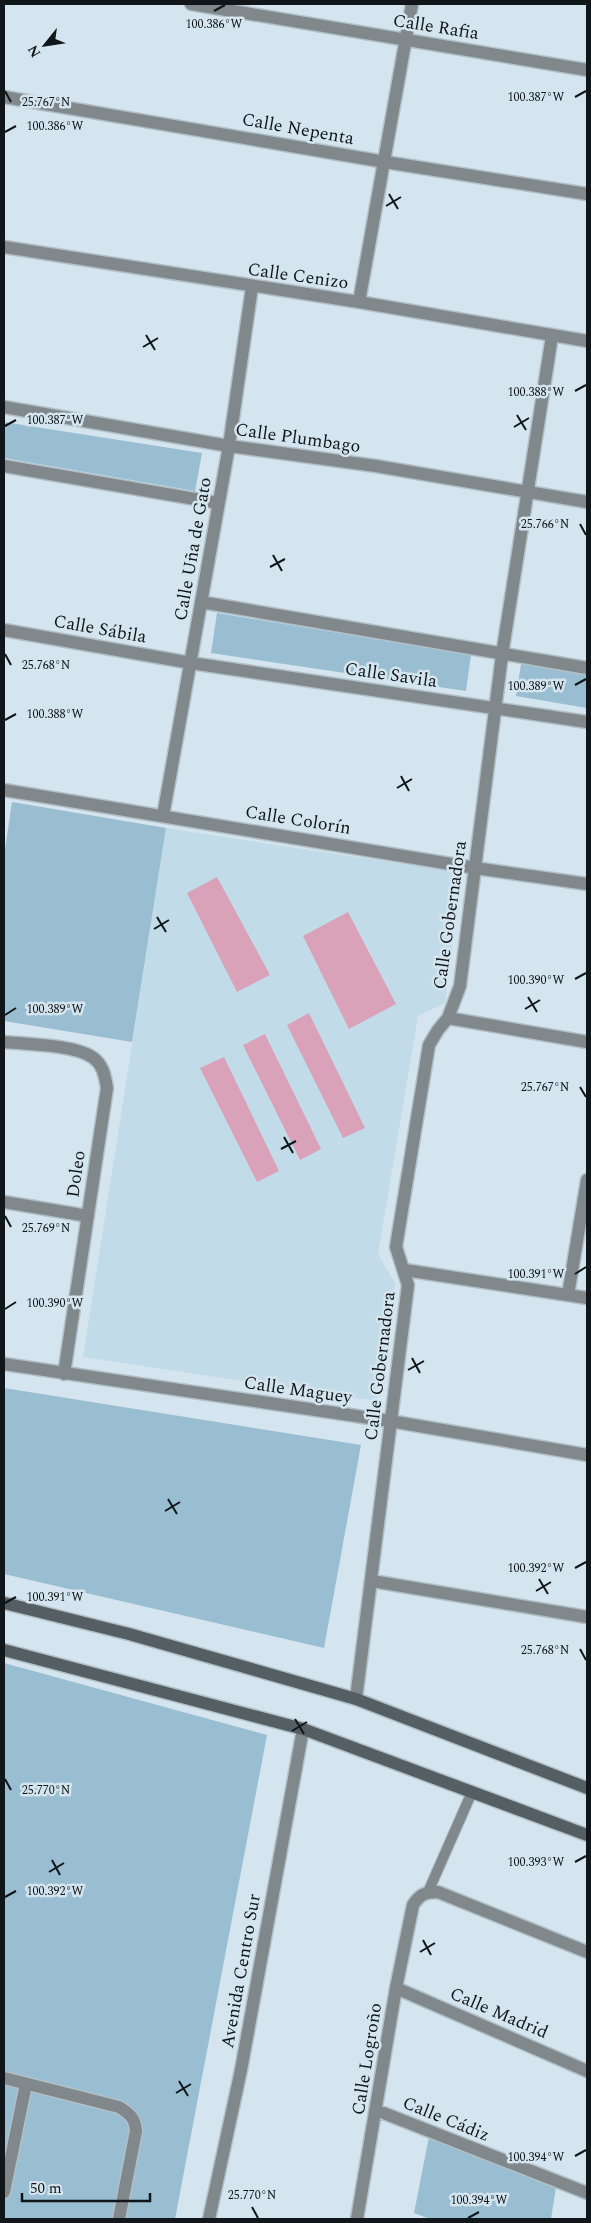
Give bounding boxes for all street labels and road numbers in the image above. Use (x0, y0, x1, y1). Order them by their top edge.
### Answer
street label: Calle Rafia (391, 7, 481, 47)
street label: Calle Nepenta (240, 106, 356, 152)
street label: Calle Cenizo (246, 256, 350, 296)
street label: Calle Plumbago (234, 416, 362, 460)
street label: Calle Uña de Gato (167, 475, 219, 623)
street label: Calle Sábila (51, 608, 149, 650)
street label: Calle Savila (343, 655, 439, 695)
street label: Calle Colorín (243, 798, 353, 842)
street label: Calle Gobernadora (426, 839, 474, 991)
street label: Doleo (59, 1149, 93, 1199)
street label: Calle Gobernadora (357, 1290, 403, 1442)
street label: Calle Maguey (242, 1369, 355, 1411)
street label: Avenida Centro Sur (214, 1892, 268, 2050)
street label: Calle Madrid (446, 1980, 552, 2046)
street label: Calle Logroño (345, 2001, 389, 2117)
street label: Calle Cádiz (398, 2089, 494, 2149)

